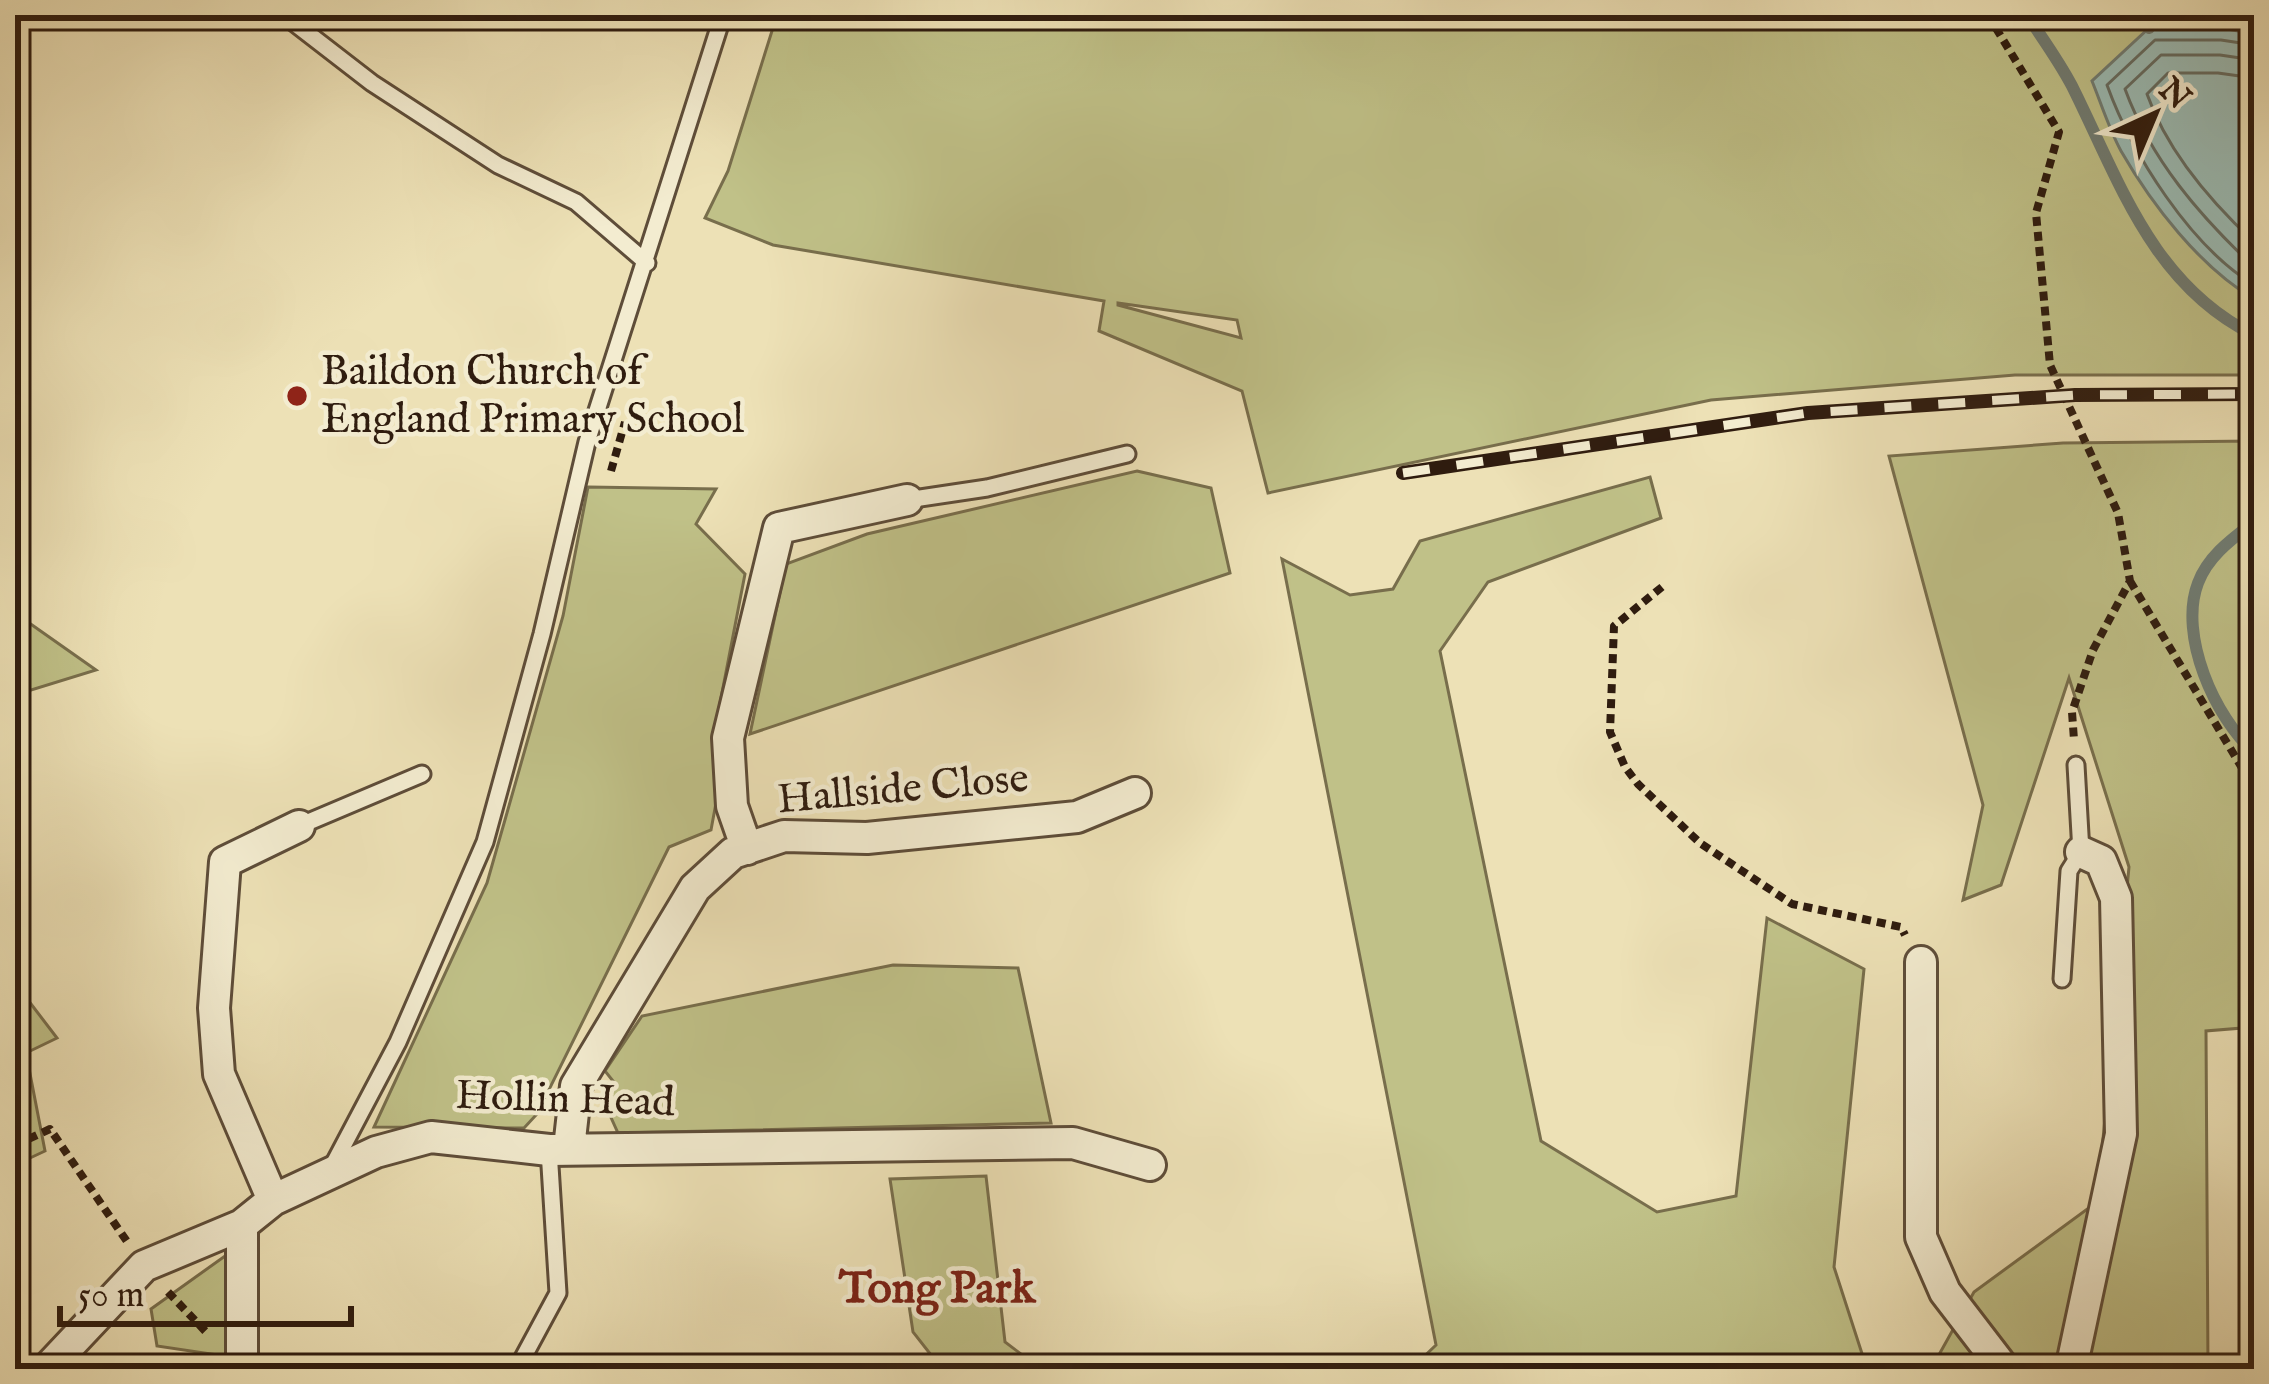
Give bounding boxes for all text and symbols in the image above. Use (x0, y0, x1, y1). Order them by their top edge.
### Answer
north arrow (2095, 54, 2215, 174)
text: N (2148, 69, 2199, 120)
place label: Baildon Church of England Primary School (321, 346, 745, 447)
marker: Baildon Church of England Primary School (284, 383, 310, 409)
street label: Hallside Close (775, 753, 1031, 827)
street label: Hollin Head (455, 1070, 676, 1130)
scale bar (60, 1252, 351, 1326)
district label: Tong Park (838, 1261, 1037, 1318)
text: 50 m (78, 1273, 144, 1319)

